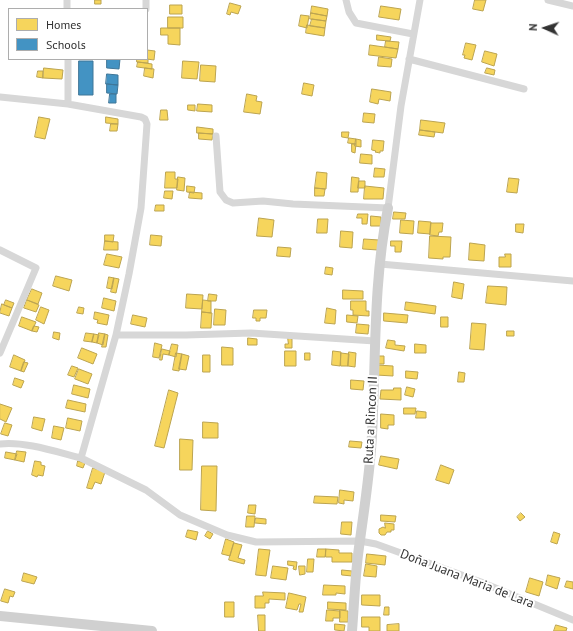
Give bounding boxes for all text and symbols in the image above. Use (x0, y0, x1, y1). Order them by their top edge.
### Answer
legend (8, 8, 148, 60)
north arrow (525, 8, 565, 48)
text: Homes (46, 17, 81, 32)
text: N (526, 23, 540, 31)
text: Schools (46, 37, 86, 52)
street label: Ruta a Rincon II (361, 376, 381, 464)
street label: Doña Juana Maria de Lara (398, 546, 536, 612)

